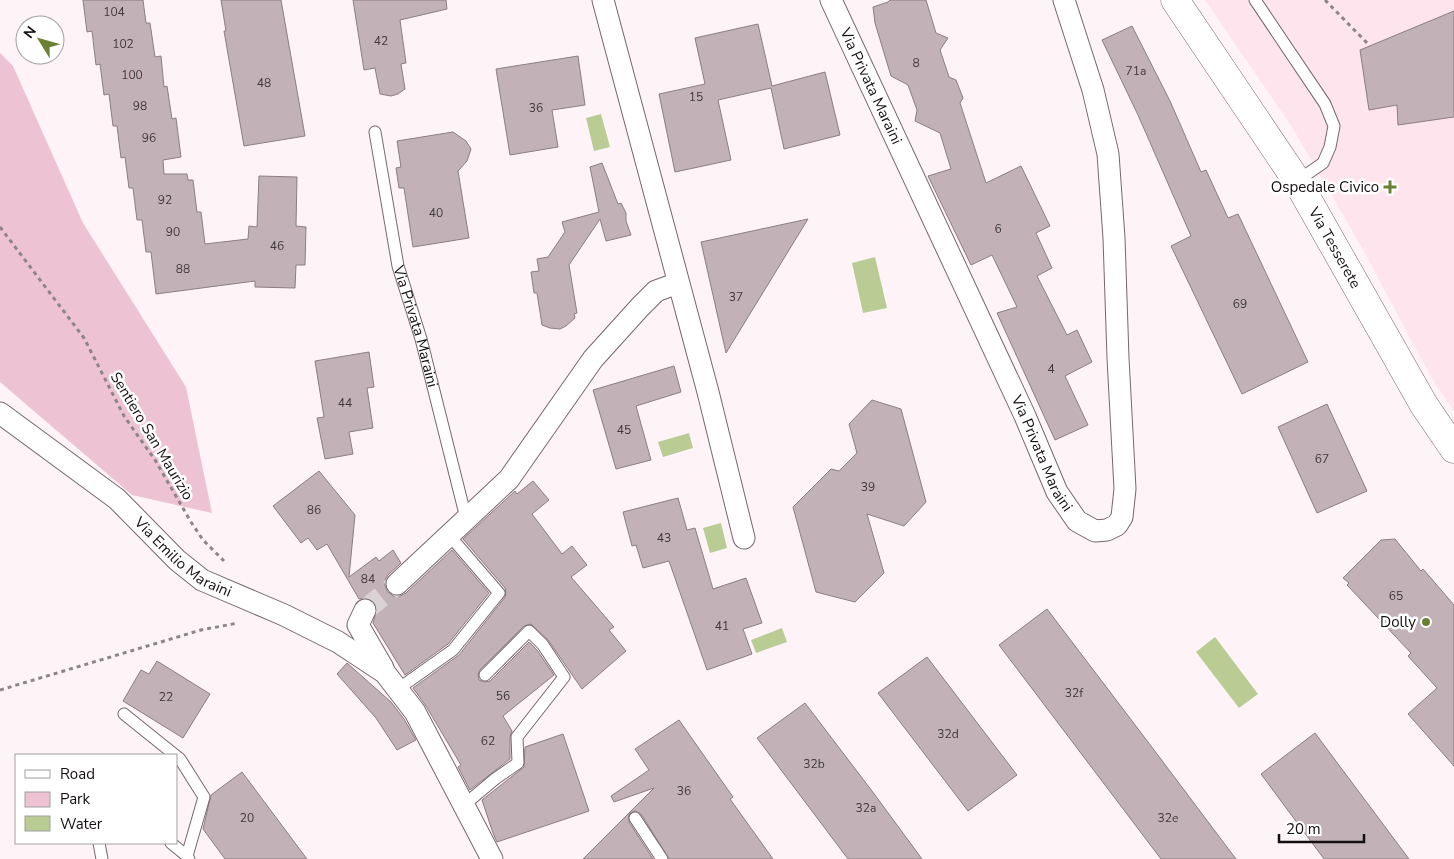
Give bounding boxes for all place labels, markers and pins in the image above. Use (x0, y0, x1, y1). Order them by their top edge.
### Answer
place label: Ospedale Civico (1271, 177, 1379, 197)
marker: Ospedale Civico (1383, 180, 1397, 194)
place label: Dolly (1380, 612, 1416, 632)
marker: Dolly (1420, 616, 1432, 628)

